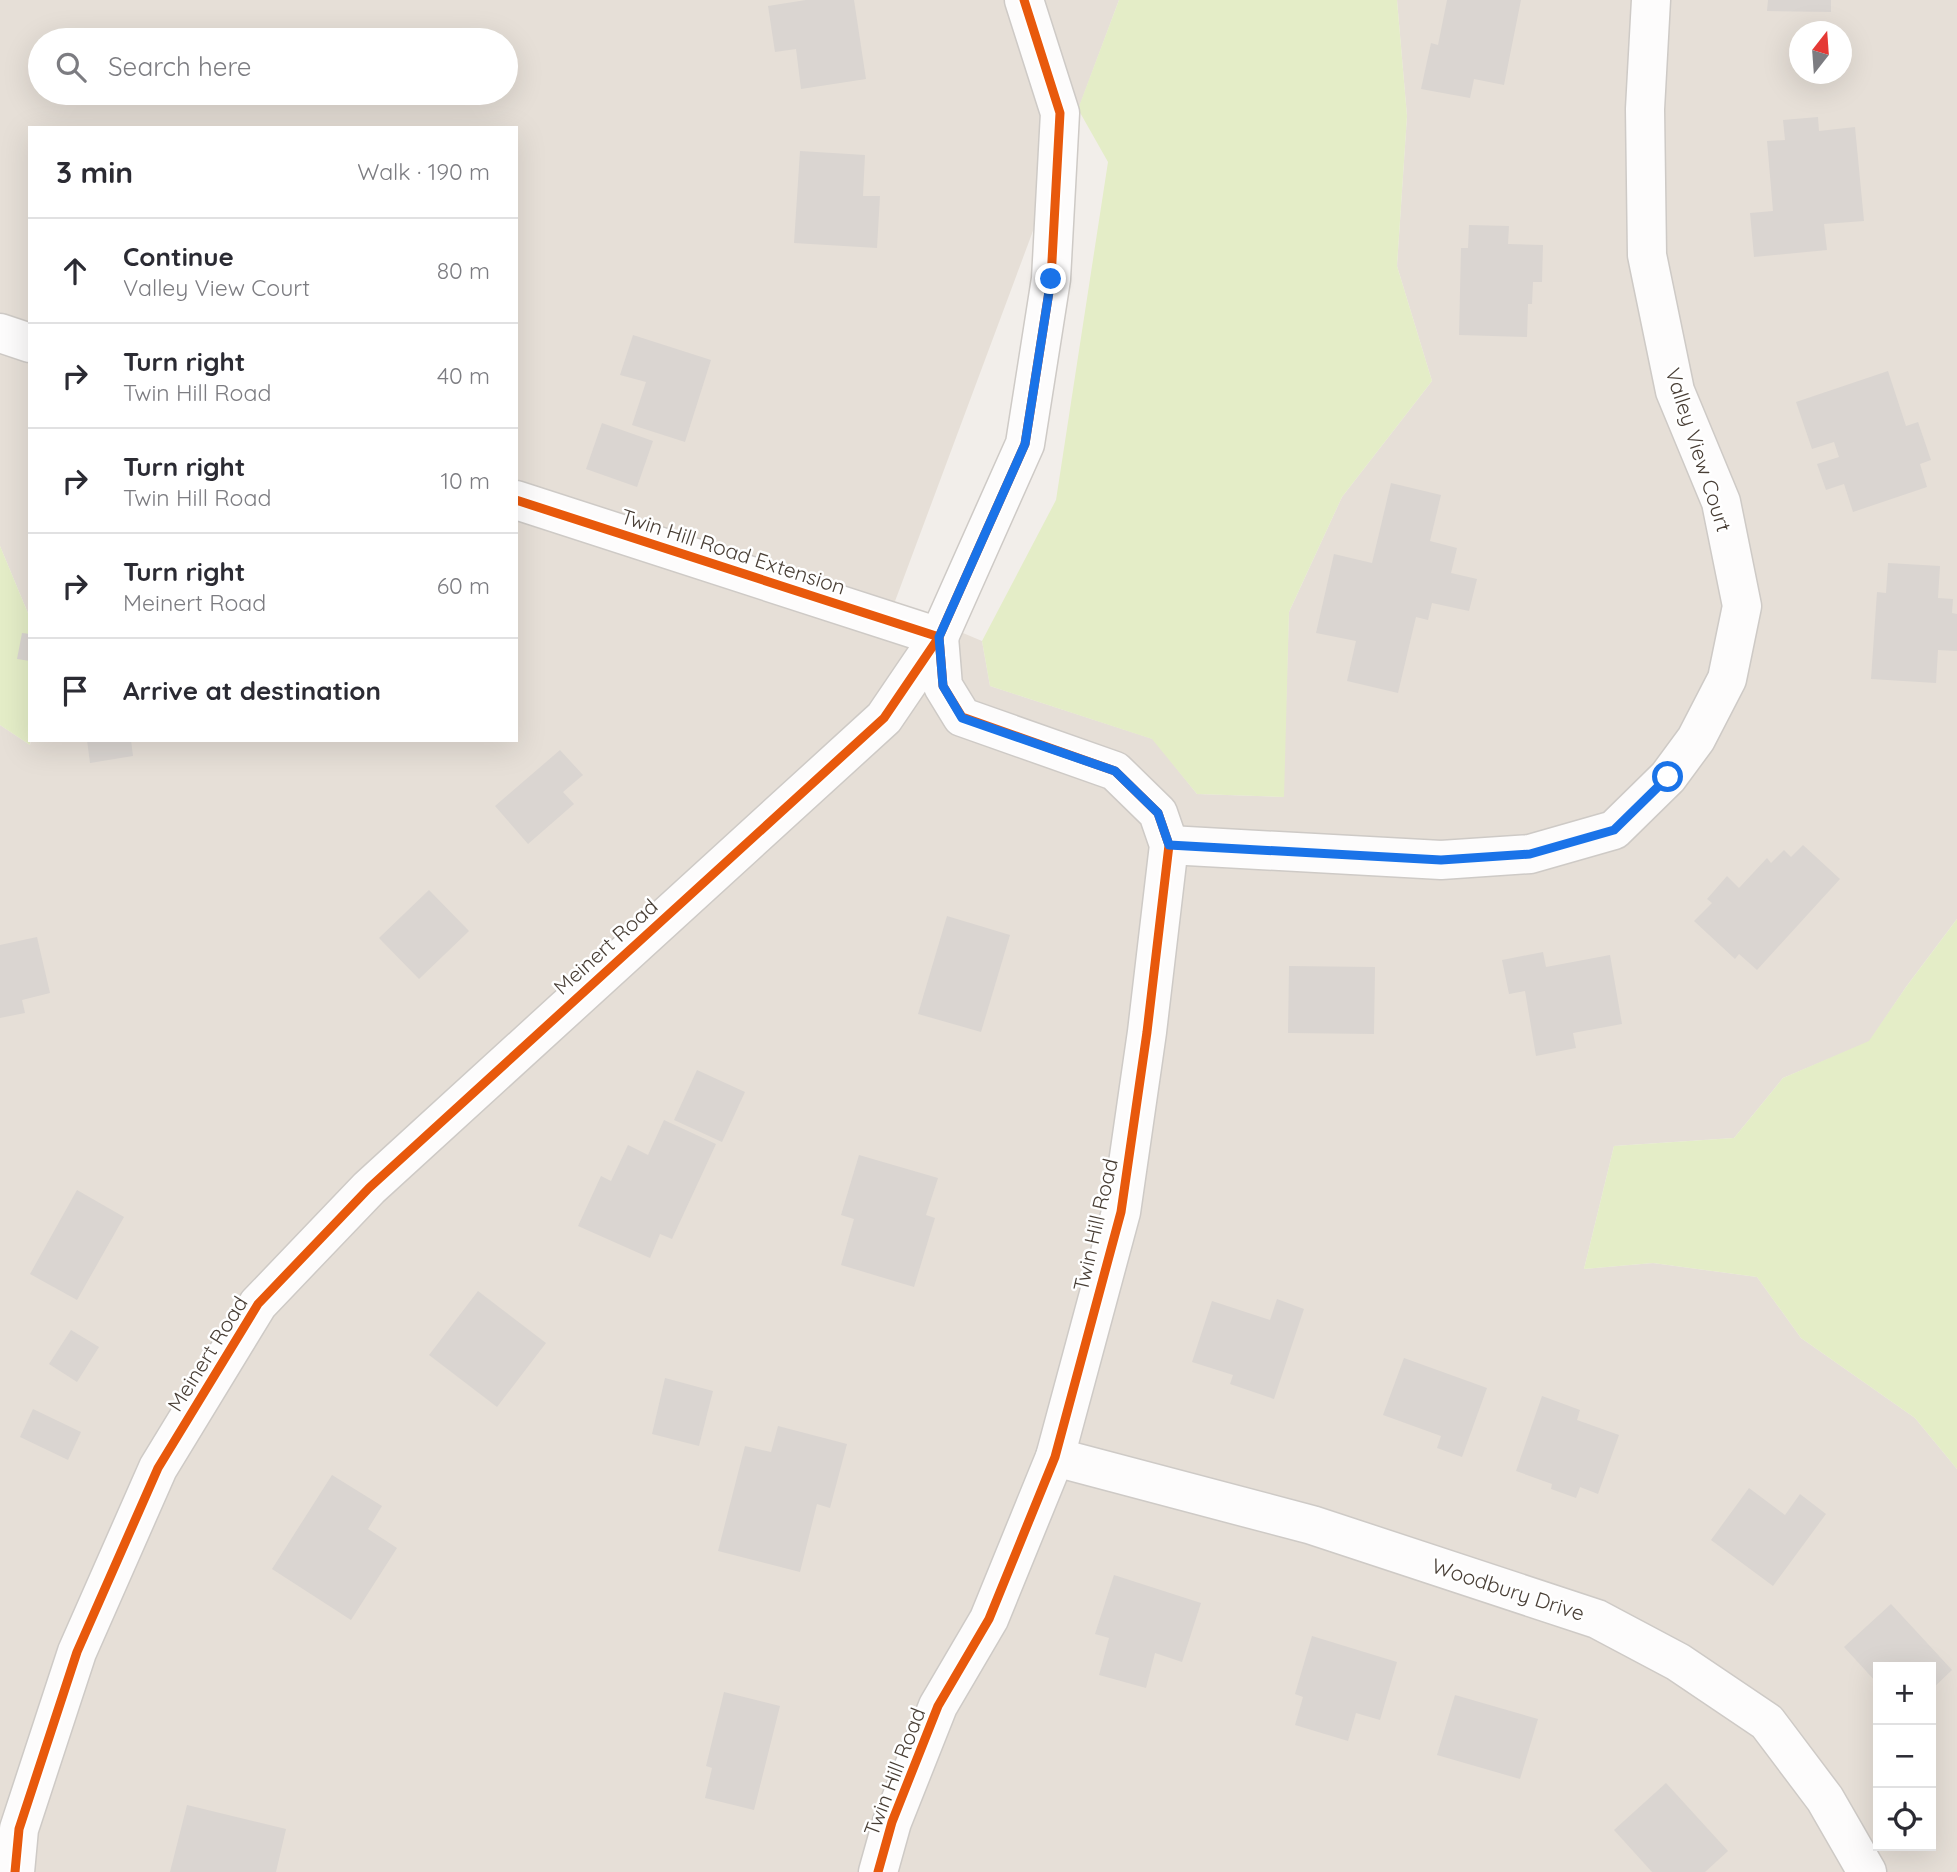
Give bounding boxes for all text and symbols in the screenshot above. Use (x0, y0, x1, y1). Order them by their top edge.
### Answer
north arrow (1789, 21, 1852, 84)
search box (28, 28, 518, 105)
icon: search (52, 48, 90, 86)
text: Search here (108, 50, 252, 83)
text: 3 min (56, 153, 133, 191)
text: Walk · 190 m (357, 157, 490, 186)
text: Continue (123, 240, 234, 273)
icon: ahead (56, 252, 94, 290)
text: 80 m (437, 256, 490, 285)
route end (1035, 263, 1066, 294)
text: Valley View Court (123, 273, 310, 302)
text: Turn right (123, 345, 245, 378)
icon: right (56, 357, 94, 395)
text: 40 m (437, 361, 490, 390)
street label: Valley View Court (1660, 365, 1738, 535)
text: Twin Hill Road (123, 378, 271, 407)
text: Turn right (123, 450, 245, 483)
icon: right (56, 462, 94, 500)
text: 10 m (441, 466, 490, 495)
text: Twin Hill Road (123, 483, 271, 512)
street label: Twin Hill Road Extension (618, 502, 849, 600)
text: Turn right (123, 555, 245, 588)
icon: right (56, 567, 94, 605)
text: 60 m (437, 571, 490, 600)
text: Meinert Road (123, 588, 266, 617)
icon: arrive (56, 672, 94, 710)
text: Arrive at destination (123, 674, 381, 707)
route start (1652, 761, 1683, 792)
street label: Meinert Road (548, 893, 663, 1000)
street label: Twin Hill Road (1067, 1156, 1123, 1294)
street label: Meinert Road (161, 1291, 253, 1416)
street label: Woodbury Drive (1429, 1552, 1588, 1626)
map controls (1873, 1662, 1936, 1851)
button: + (1873, 1662, 1936, 1725)
street label: Twin Hill Road (858, 1704, 930, 1840)
button: − (1873, 1725, 1936, 1788)
button: locate (1873, 1788, 1936, 1851)

